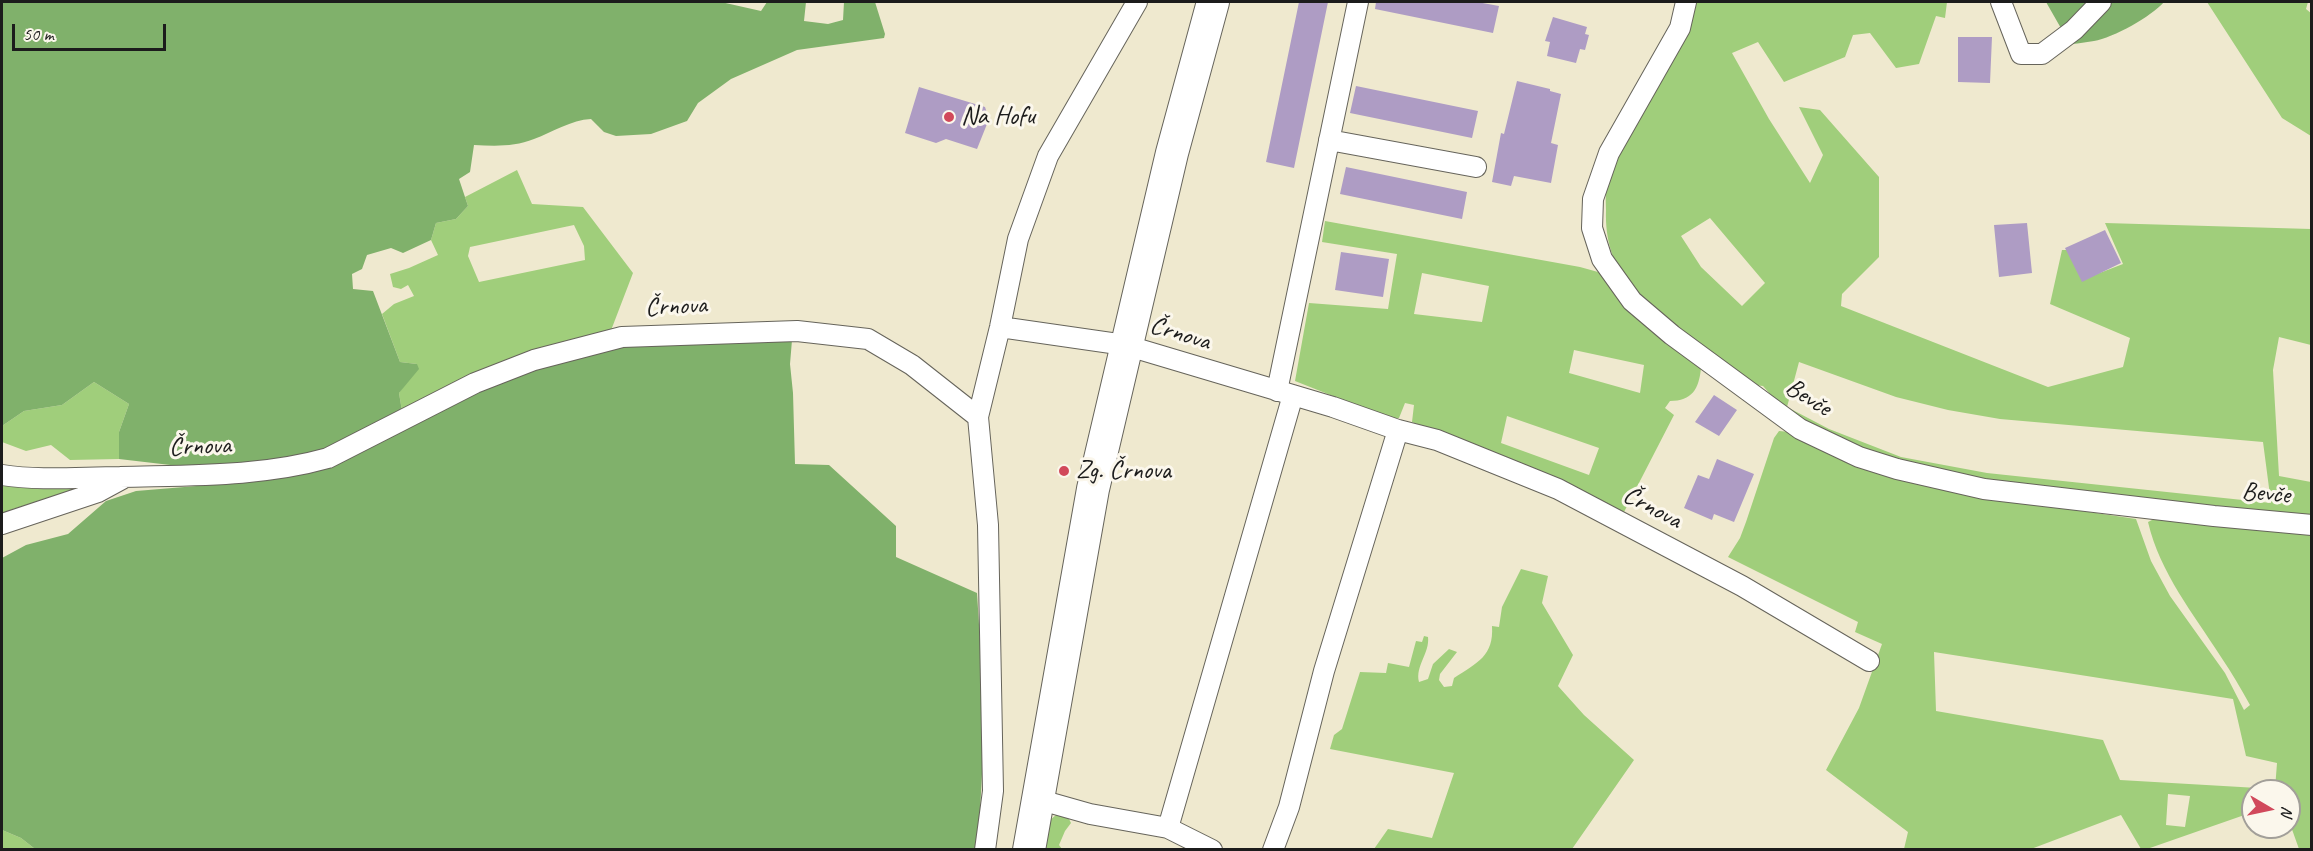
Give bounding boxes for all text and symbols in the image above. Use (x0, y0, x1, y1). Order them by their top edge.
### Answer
scale bar (15, 12, 170, 50)
text: 50 m (23, 23, 54, 45)
place label: Na Hofu (961, 101, 1035, 133)
marker: Na Hofu (942, 110, 956, 124)
street label: Črnova (644, 290, 708, 324)
street label: Črnova (1146, 310, 1214, 358)
street label: Bevče (1779, 372, 1837, 424)
street label: Črnova (169, 430, 231, 464)
place label: Zg. Črnova (1076, 455, 1171, 487)
marker: Zg. Črnova (1057, 464, 1071, 478)
street label: Bevče (2241, 476, 2291, 512)
street label: Črnova (1617, 480, 1687, 536)
north arrow (2241, 779, 2301, 839)
text: N (2276, 805, 2297, 818)

